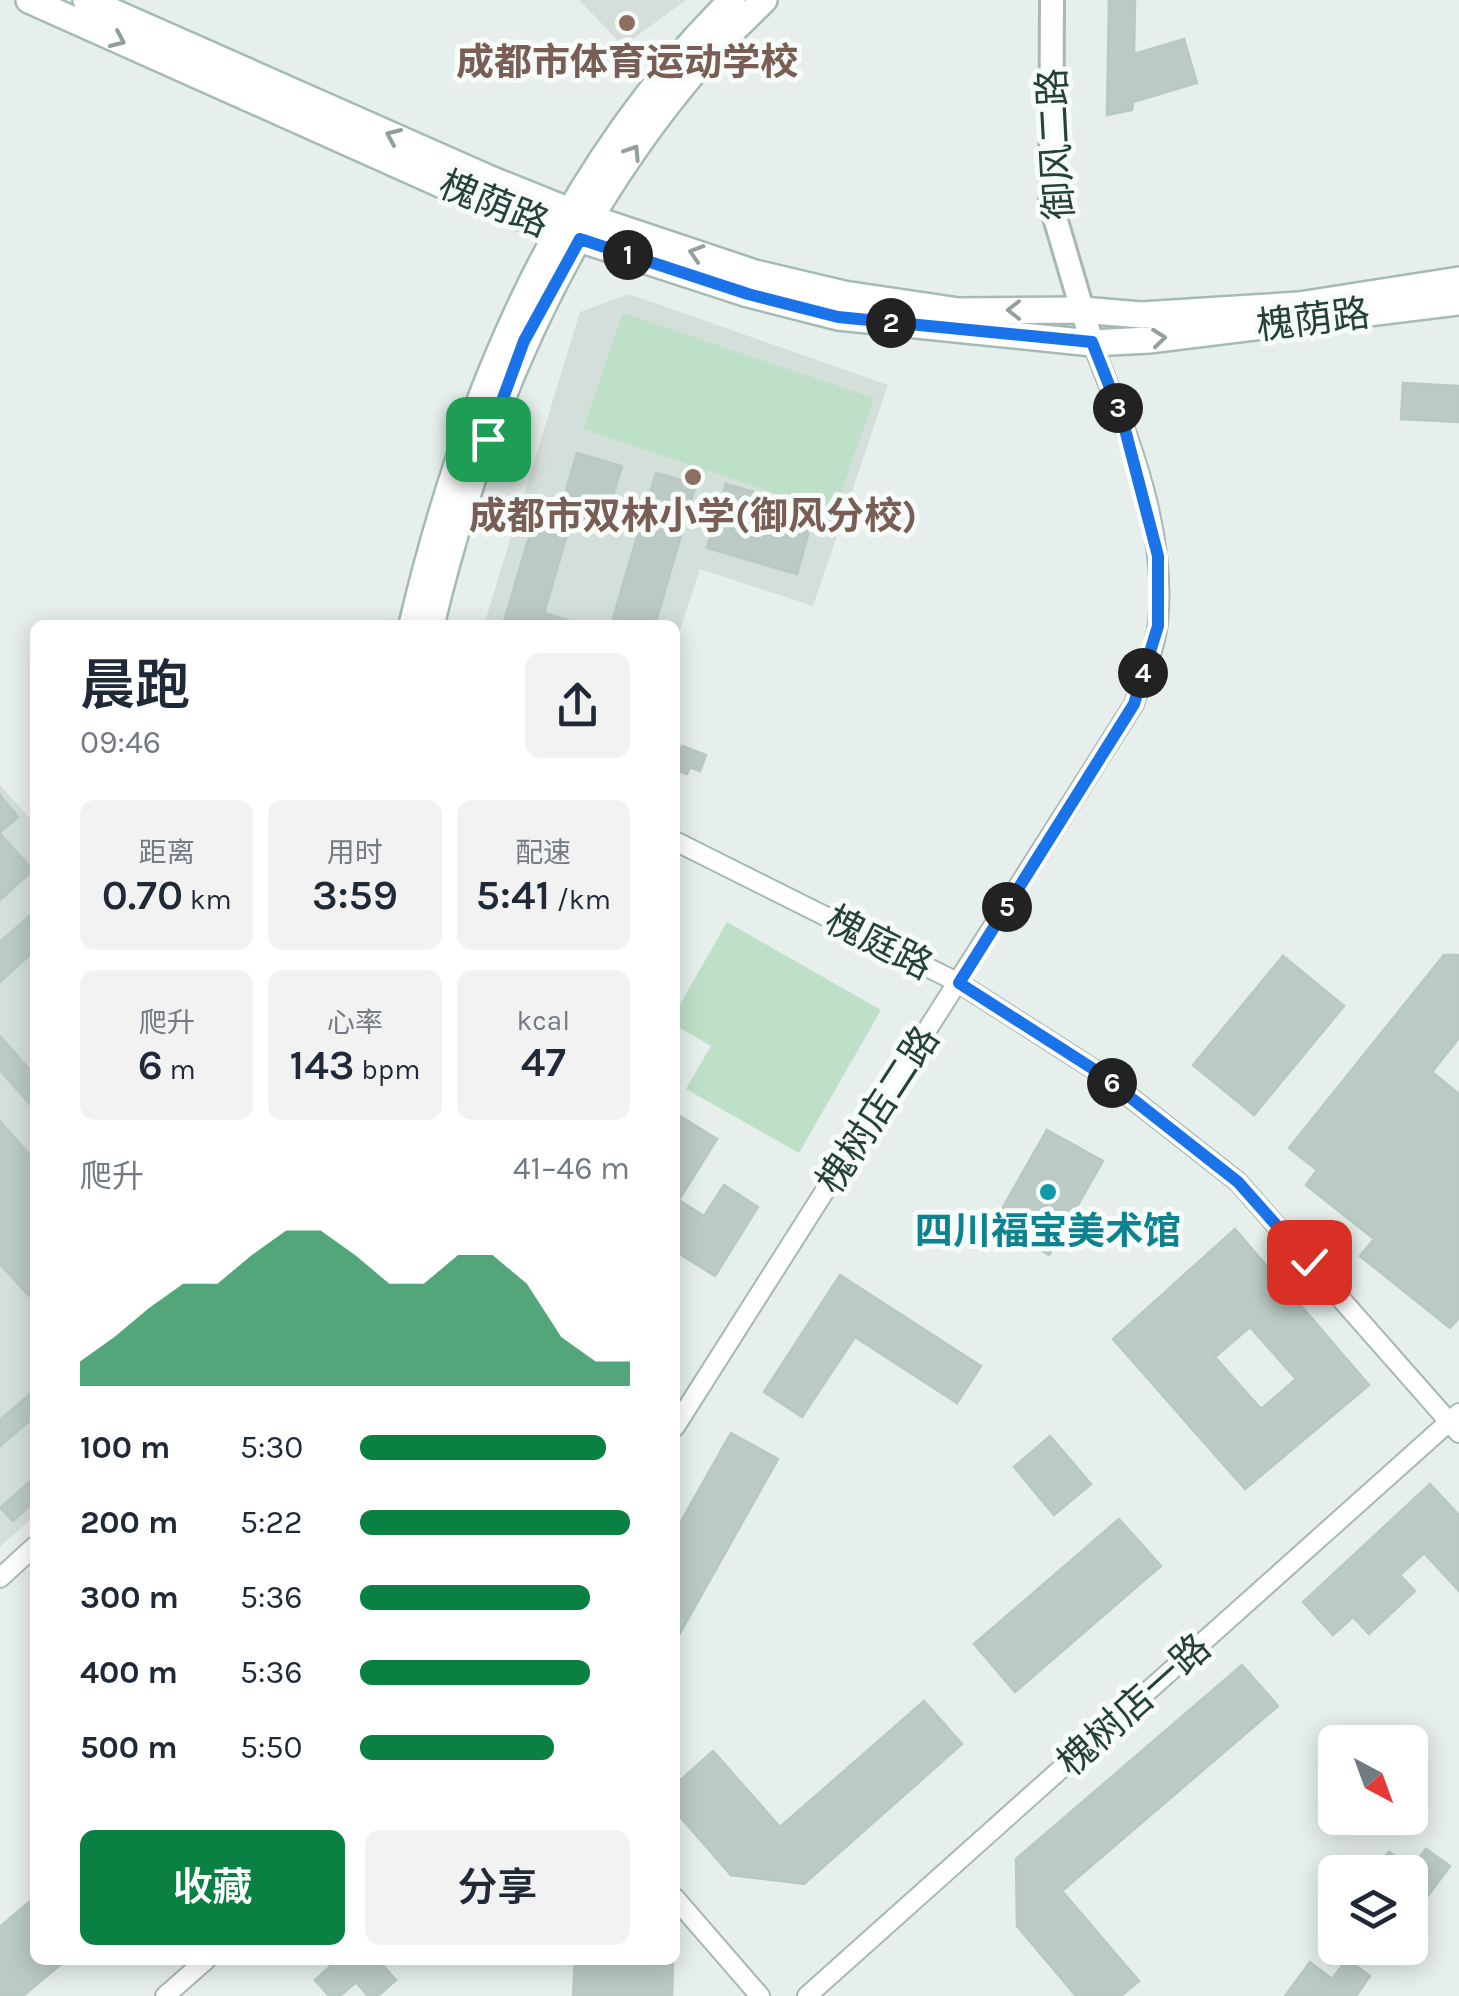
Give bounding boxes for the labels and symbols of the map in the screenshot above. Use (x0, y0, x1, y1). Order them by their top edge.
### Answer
marker: 成都市体育运动学校 (616, 12, 638, 34)
one-way arrow (108, 28, 126, 48)
place label: 成都市体育运动学校 (456, 40, 798, 85)
street label: 御风二路 (1030, 67, 1082, 221)
one-way arrow (385, 128, 403, 148)
one-way arrow (621, 145, 640, 163)
street label: 槐荫路 (433, 162, 555, 246)
pin: 1 (603, 230, 653, 280)
one-way arrow (688, 245, 705, 265)
street label: 槐荫路 (1254, 291, 1372, 349)
pin: 2 (866, 298, 916, 348)
one-way arrow (1006, 300, 1022, 321)
one-way arrow (1151, 328, 1167, 350)
pin: 3 (1093, 383, 1143, 433)
pin (446, 397, 531, 482)
marker: 成都市双林小学(御风分校) (682, 466, 704, 488)
place label: 成都市双林小学(御风分校) (469, 494, 917, 539)
pin: 4 (1118, 648, 1168, 698)
pin: 5 (982, 882, 1032, 932)
street label: 槐庭路 (818, 897, 940, 989)
street label: 槐树店二路 (807, 1018, 949, 1202)
pin: 6 (1087, 1058, 1137, 1108)
marker: 四川福宝美术馆 (1037, 1181, 1059, 1203)
place label: 四川福宝美术馆 (915, 1209, 1181, 1254)
pin (1267, 1220, 1352, 1305)
street label: 槐树店一路 (1048, 1625, 1220, 1785)
north arrow (1318, 1725, 1428, 1835)

